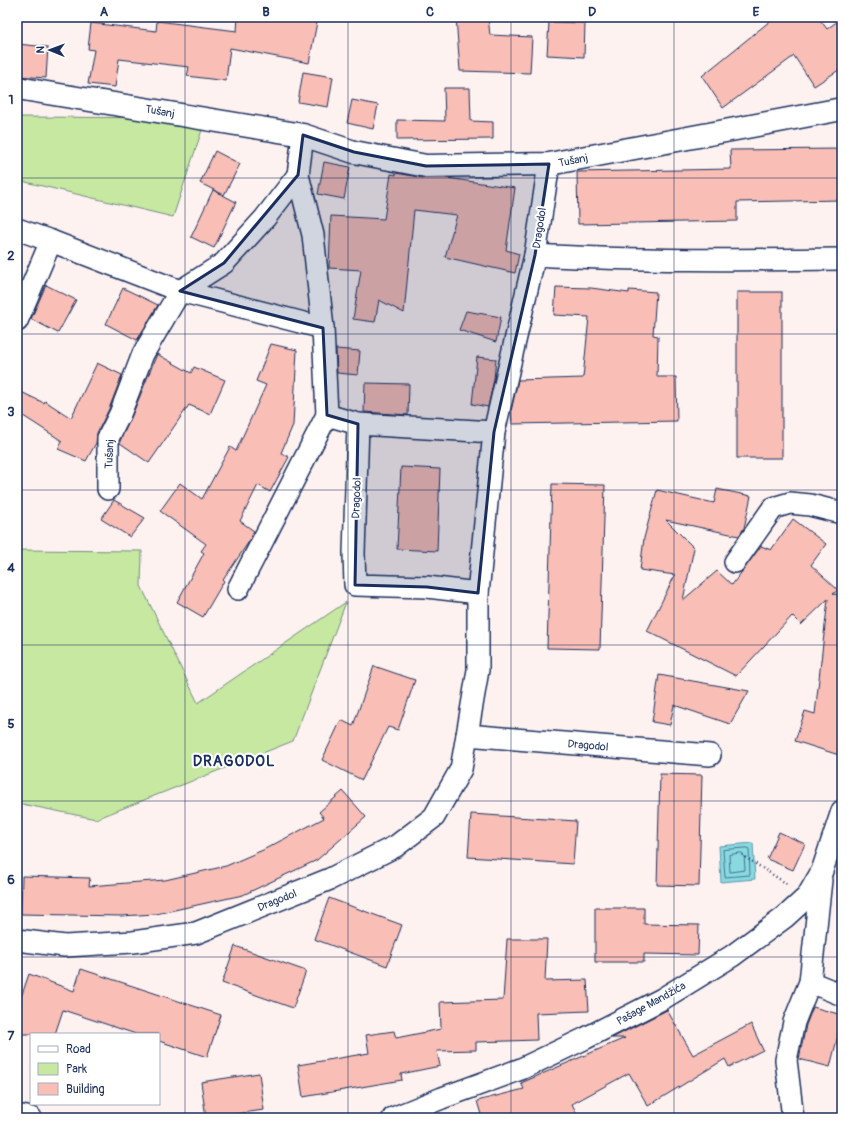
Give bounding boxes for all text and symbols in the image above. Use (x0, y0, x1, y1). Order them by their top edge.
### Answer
text: A (100, 4, 109, 20)
text: B (262, 4, 270, 20)
text: C (426, 4, 434, 20)
text: D (588, 4, 596, 20)
text: E (753, 4, 760, 20)
north arrow (30, 30, 70, 70)
text: N (34, 45, 47, 54)
text: 1 (8, 92, 14, 108)
street label: Tušanj (144, 103, 176, 120)
street label: Tušanj (557, 151, 589, 170)
street label: Dragodol (530, 207, 549, 249)
text: 2 (7, 248, 15, 264)
text: 3 (7, 404, 15, 420)
street label: Tušanj (102, 439, 117, 469)
street label: Dragodol (349, 477, 364, 519)
text: 4 (7, 560, 15, 576)
text: 5 (7, 716, 15, 732)
street label: Dragodol (567, 737, 609, 754)
district label: DRAGODOL (193, 752, 275, 771)
text: 6 (7, 872, 15, 888)
street label: Dragodol (256, 887, 299, 914)
street label: Pašage Mandžića (614, 979, 688, 1028)
text: 7 (8, 1028, 15, 1044)
legend (30, 1033, 160, 1105)
text: Road (66, 1042, 91, 1057)
text: Park (66, 1062, 87, 1077)
text: Building (66, 1082, 105, 1097)

